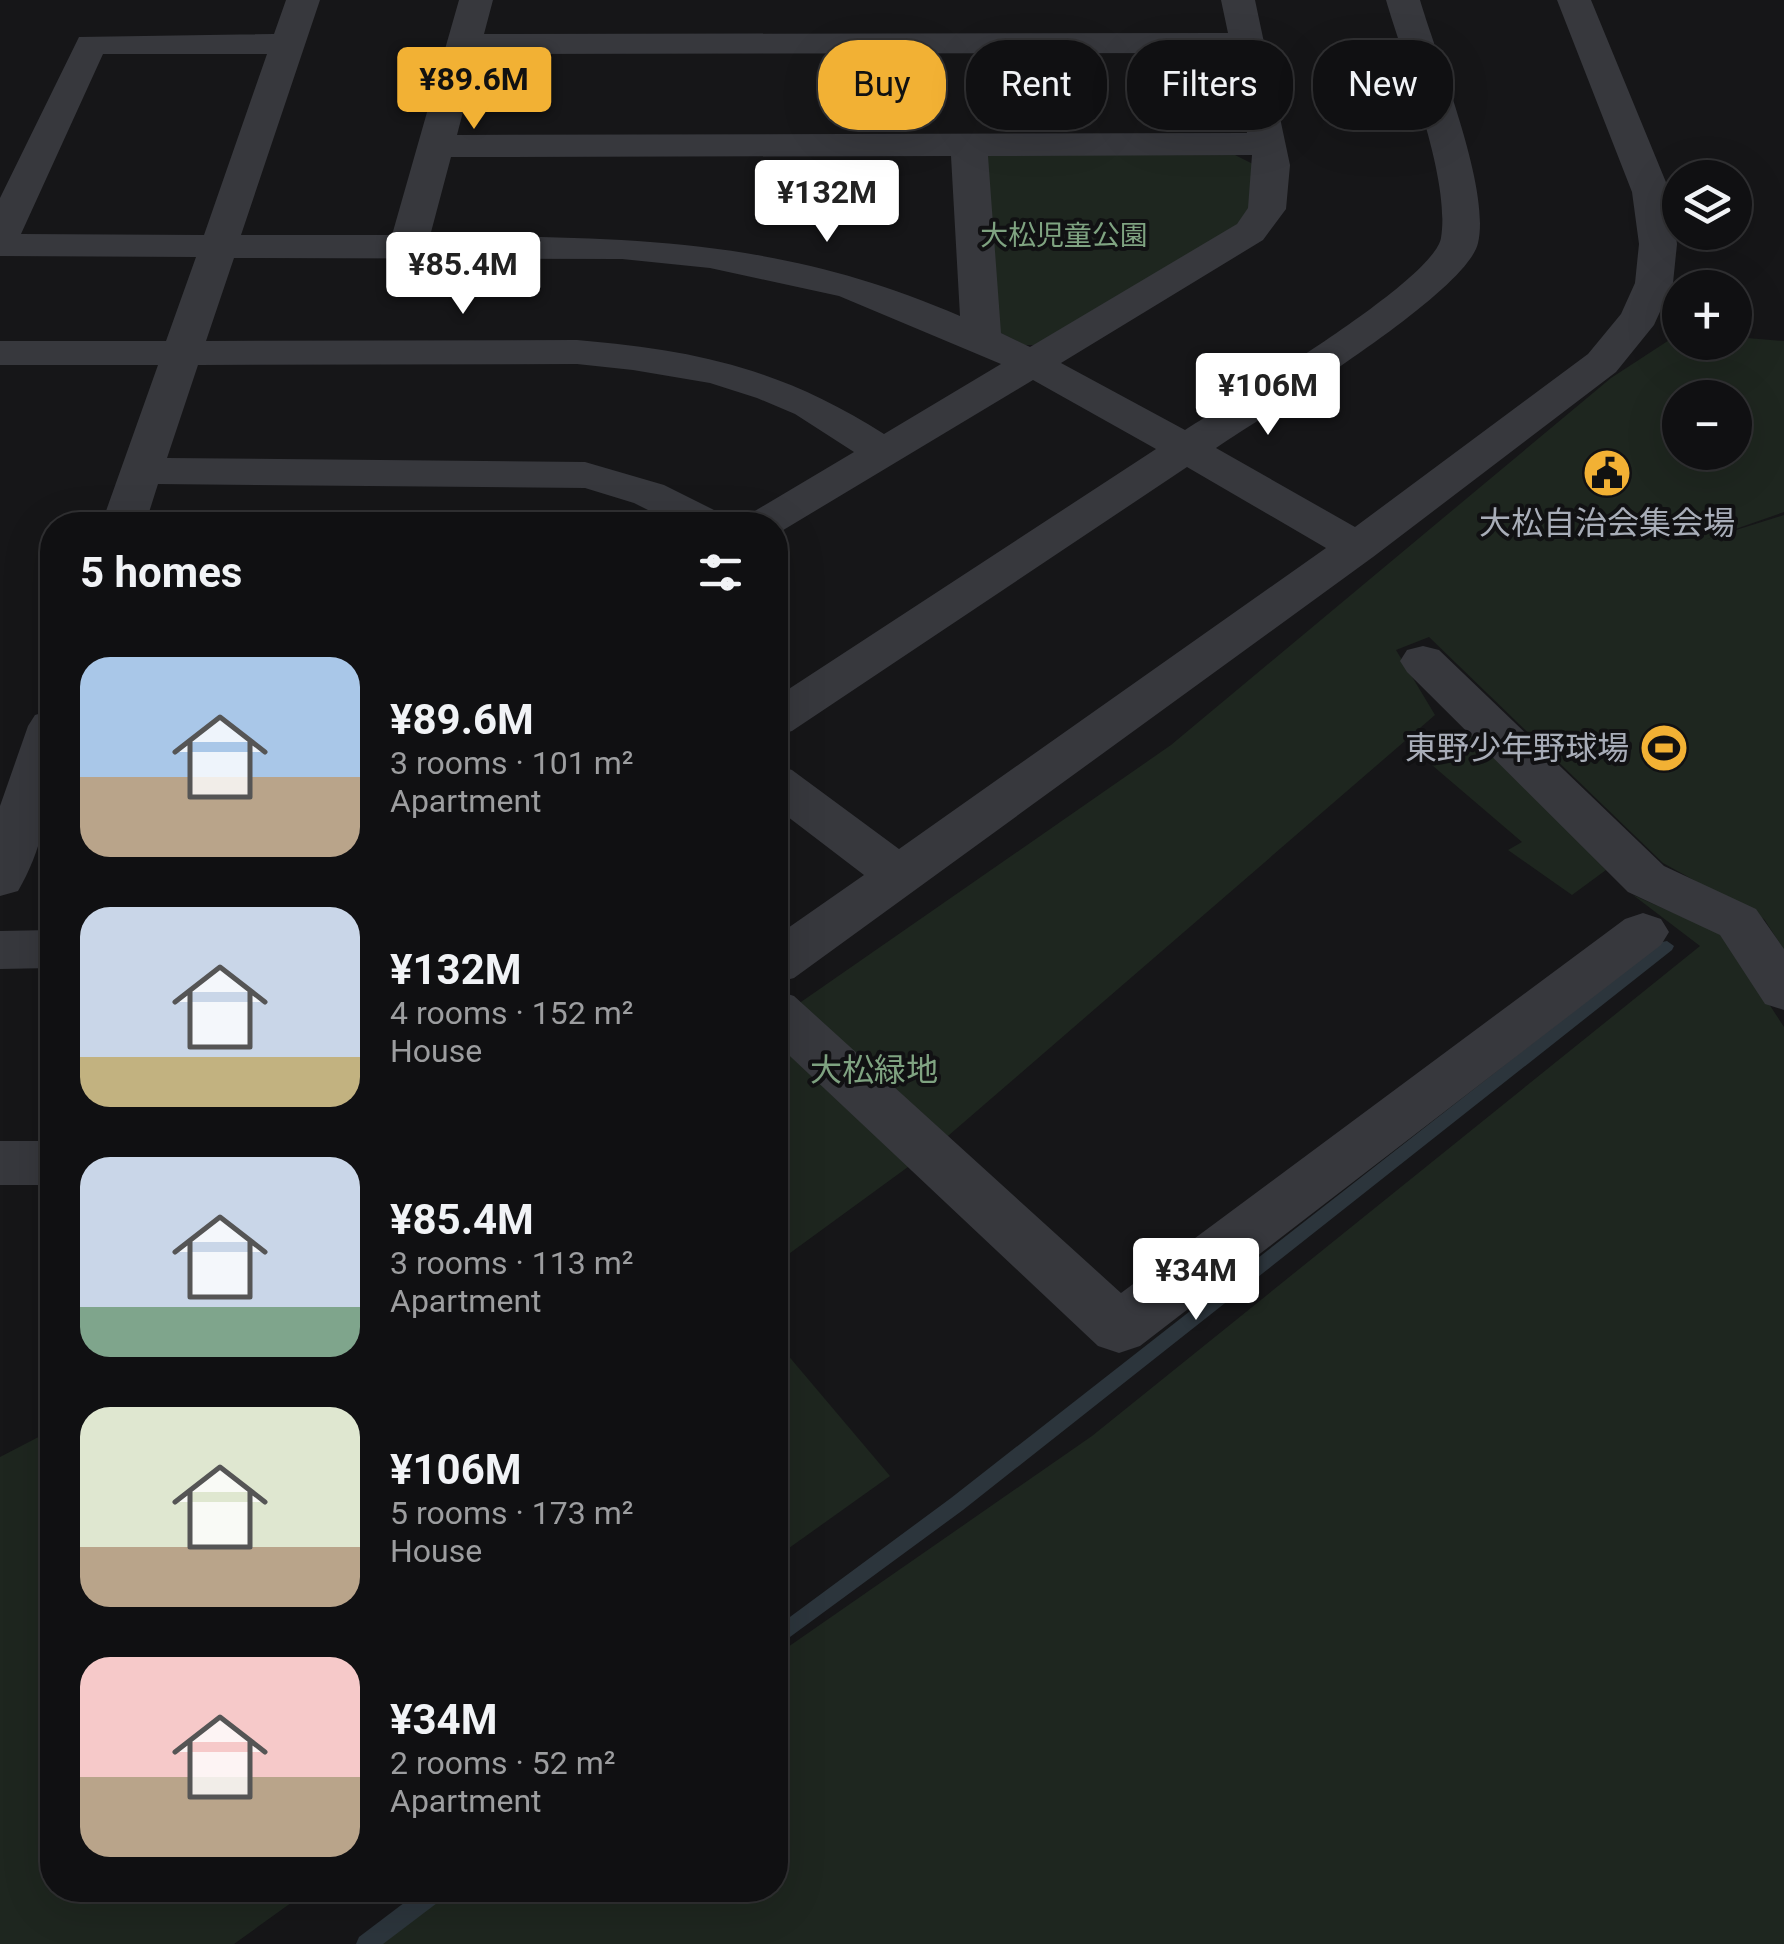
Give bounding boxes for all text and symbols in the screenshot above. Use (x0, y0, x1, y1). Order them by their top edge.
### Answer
chip: Buy (818, 40, 946, 130)
chip: Rent (966, 40, 1107, 130)
chip: Filters (1127, 40, 1293, 130)
chip: New (1313, 40, 1453, 130)
pin: ¥89.6M (393, 47, 555, 132)
text: ¥89.6M (419, 60, 529, 98)
pin: ¥132M (757, 160, 897, 245)
map controls (1662, 160, 1752, 470)
button: layers (1662, 160, 1752, 250)
text: ¥132M (777, 173, 877, 211)
park label: 大松児童公園 (980, 219, 1148, 252)
pin: ¥85.4M (382, 232, 544, 317)
text: ¥85.4M (408, 245, 518, 283)
button: + (1662, 270, 1752, 360)
pin: ¥106M (1198, 353, 1338, 438)
text: ¥106M (1218, 366, 1318, 404)
button: − (1662, 380, 1752, 470)
public building icon: 大松自治会集会場 (1581, 447, 1633, 499)
place label: 大松自治会集会場 (1479, 504, 1735, 542)
icon: filters (693, 545, 748, 600)
text: 5 homes (80, 548, 242, 597)
text: ¥89.6M (390, 695, 534, 744)
icon: home (160, 697, 280, 817)
sports icon: 東野少年野球場 (1638, 722, 1690, 774)
place label: 東野少年野球場 (1405, 729, 1629, 767)
text: 3 rooms · 101 m² (390, 744, 633, 782)
text: Apartment (390, 782, 542, 820)
text: ¥132M (390, 945, 522, 994)
icon: home (160, 947, 280, 1067)
text: 4 rooms · 152 m² (390, 994, 633, 1032)
text: House (390, 1032, 482, 1070)
park label: 大松緑地 (810, 1051, 938, 1089)
text: ¥85.4M (390, 1195, 534, 1244)
icon: home (160, 1197, 280, 1317)
pin: ¥34M (1137, 1238, 1255, 1323)
text: 3 rooms · 113 m² (390, 1244, 633, 1282)
text: ¥34M (1155, 1251, 1237, 1289)
text: Apartment (390, 1282, 542, 1320)
text: ¥106M (390, 1445, 522, 1494)
icon: home (160, 1447, 280, 1567)
text: 5 rooms · 173 m² (390, 1494, 633, 1532)
text: House (390, 1532, 482, 1570)
text: ¥34M (390, 1695, 497, 1744)
icon: home (160, 1697, 280, 1817)
text: 2 rooms · 52 m² (390, 1744, 615, 1782)
text: Apartment (390, 1782, 542, 1820)

